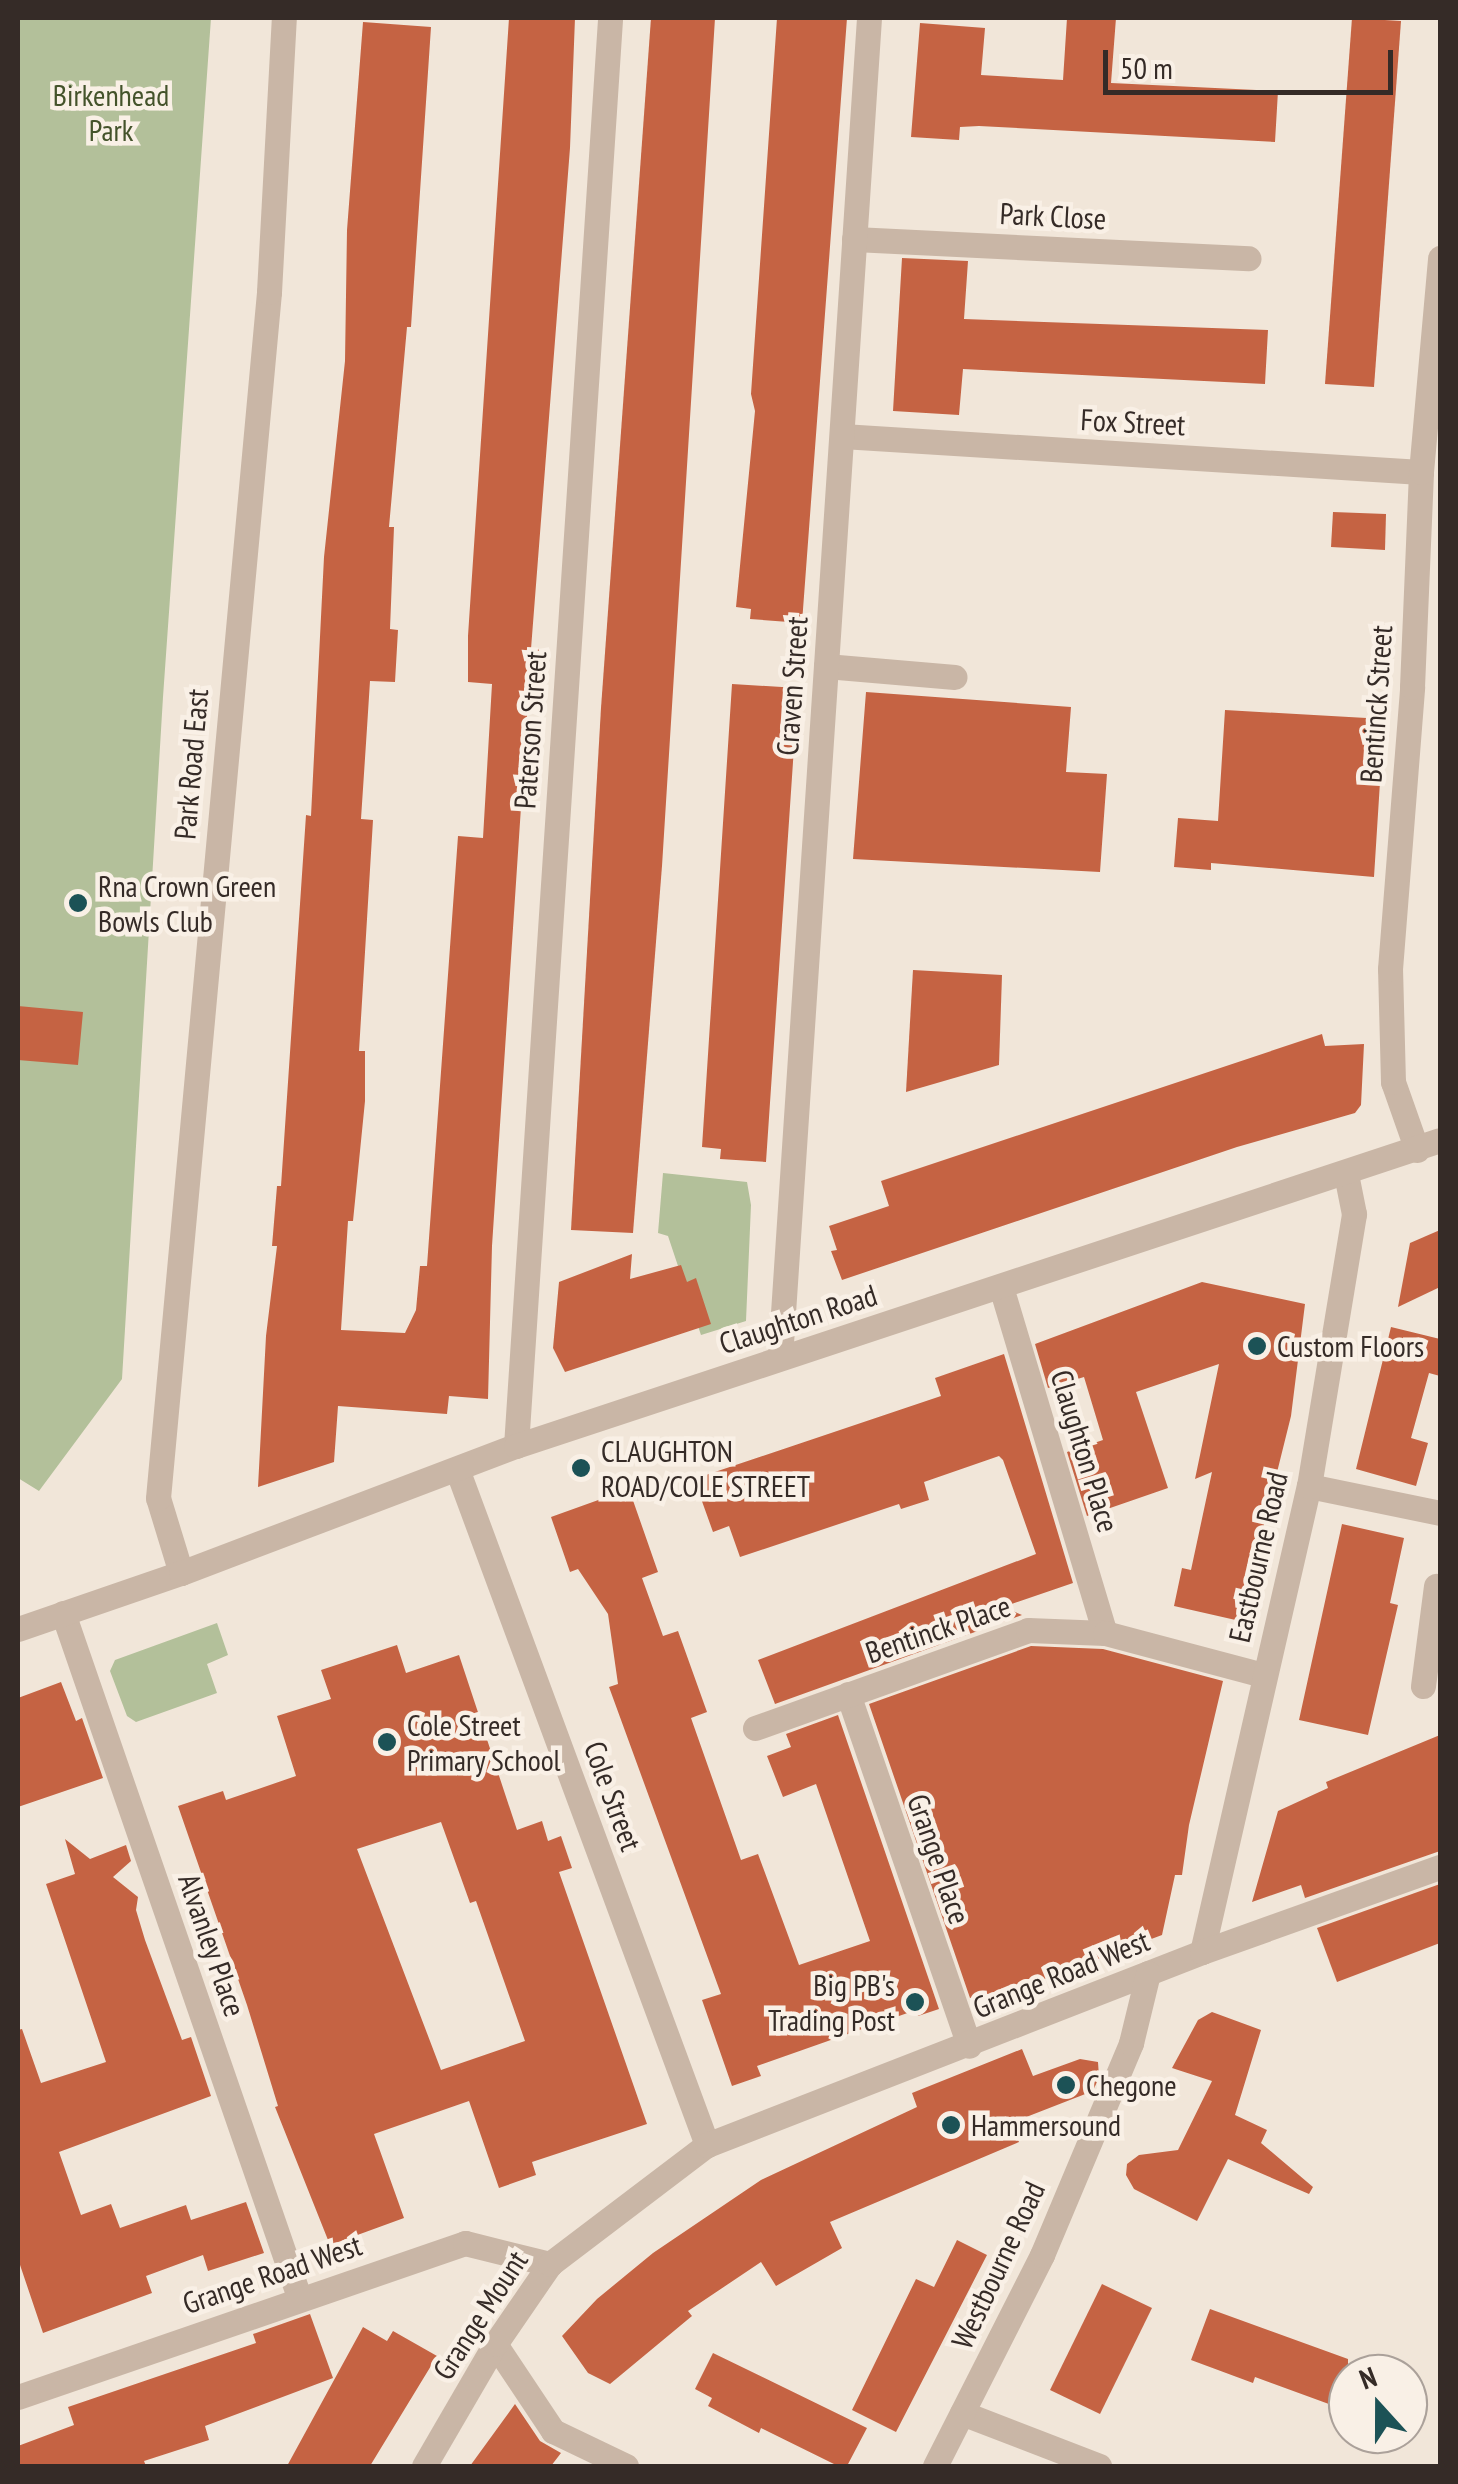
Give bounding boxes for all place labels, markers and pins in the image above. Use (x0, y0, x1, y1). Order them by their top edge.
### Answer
place label: Rna Crown Green Bowls Club (98, 868, 276, 938)
marker: Rna Crown Green Bowls Club (67, 892, 89, 914)
place label: Custom Floors (1277, 1328, 1424, 1364)
marker: Custom Floors (1246, 1335, 1268, 1357)
place label: CLAUGHTON ROAD/COLE STREET (601, 1433, 810, 1504)
marker: CLAUGHTON ROAD/COLE STREET (570, 1457, 592, 1479)
place label: Cole Street Primary School (407, 1707, 561, 1778)
marker: Cole Street Primary School (376, 1731, 398, 1753)
place label: Big PB's Trading Post (768, 1967, 895, 2038)
marker: Big PB's Trading Post (904, 1991, 926, 2013)
place label: Chegone (1086, 2067, 1177, 2103)
marker: Chegone (1055, 2074, 1077, 2096)
place label: Hammersound (971, 2107, 1121, 2143)
marker: Hammersound (940, 2114, 962, 2136)

